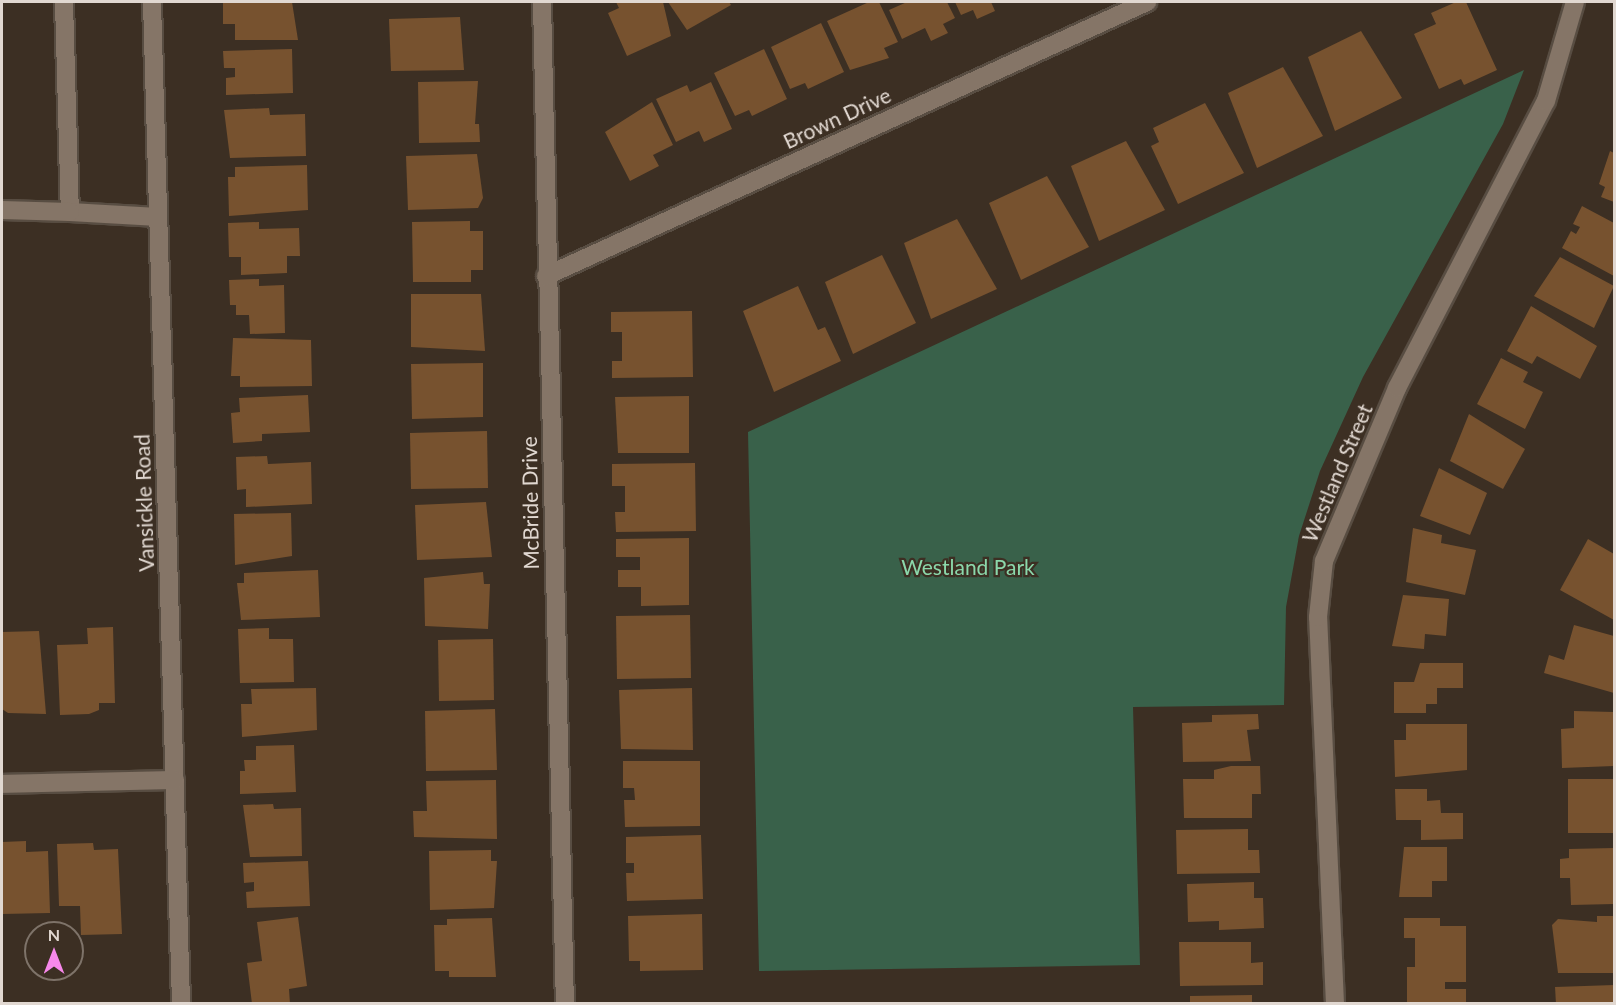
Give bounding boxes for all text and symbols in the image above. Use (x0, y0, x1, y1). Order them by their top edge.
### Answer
street label: Brown Drive (779, 82, 895, 154)
street label: Westland Street (1297, 400, 1377, 546)
street label: Vansickle Road (129, 434, 159, 572)
street label: McBride Drive (516, 436, 544, 570)
park label: Westland Park (901, 554, 1035, 580)
north arrow (24, 921, 84, 981)
text: N (48, 925, 60, 944)

